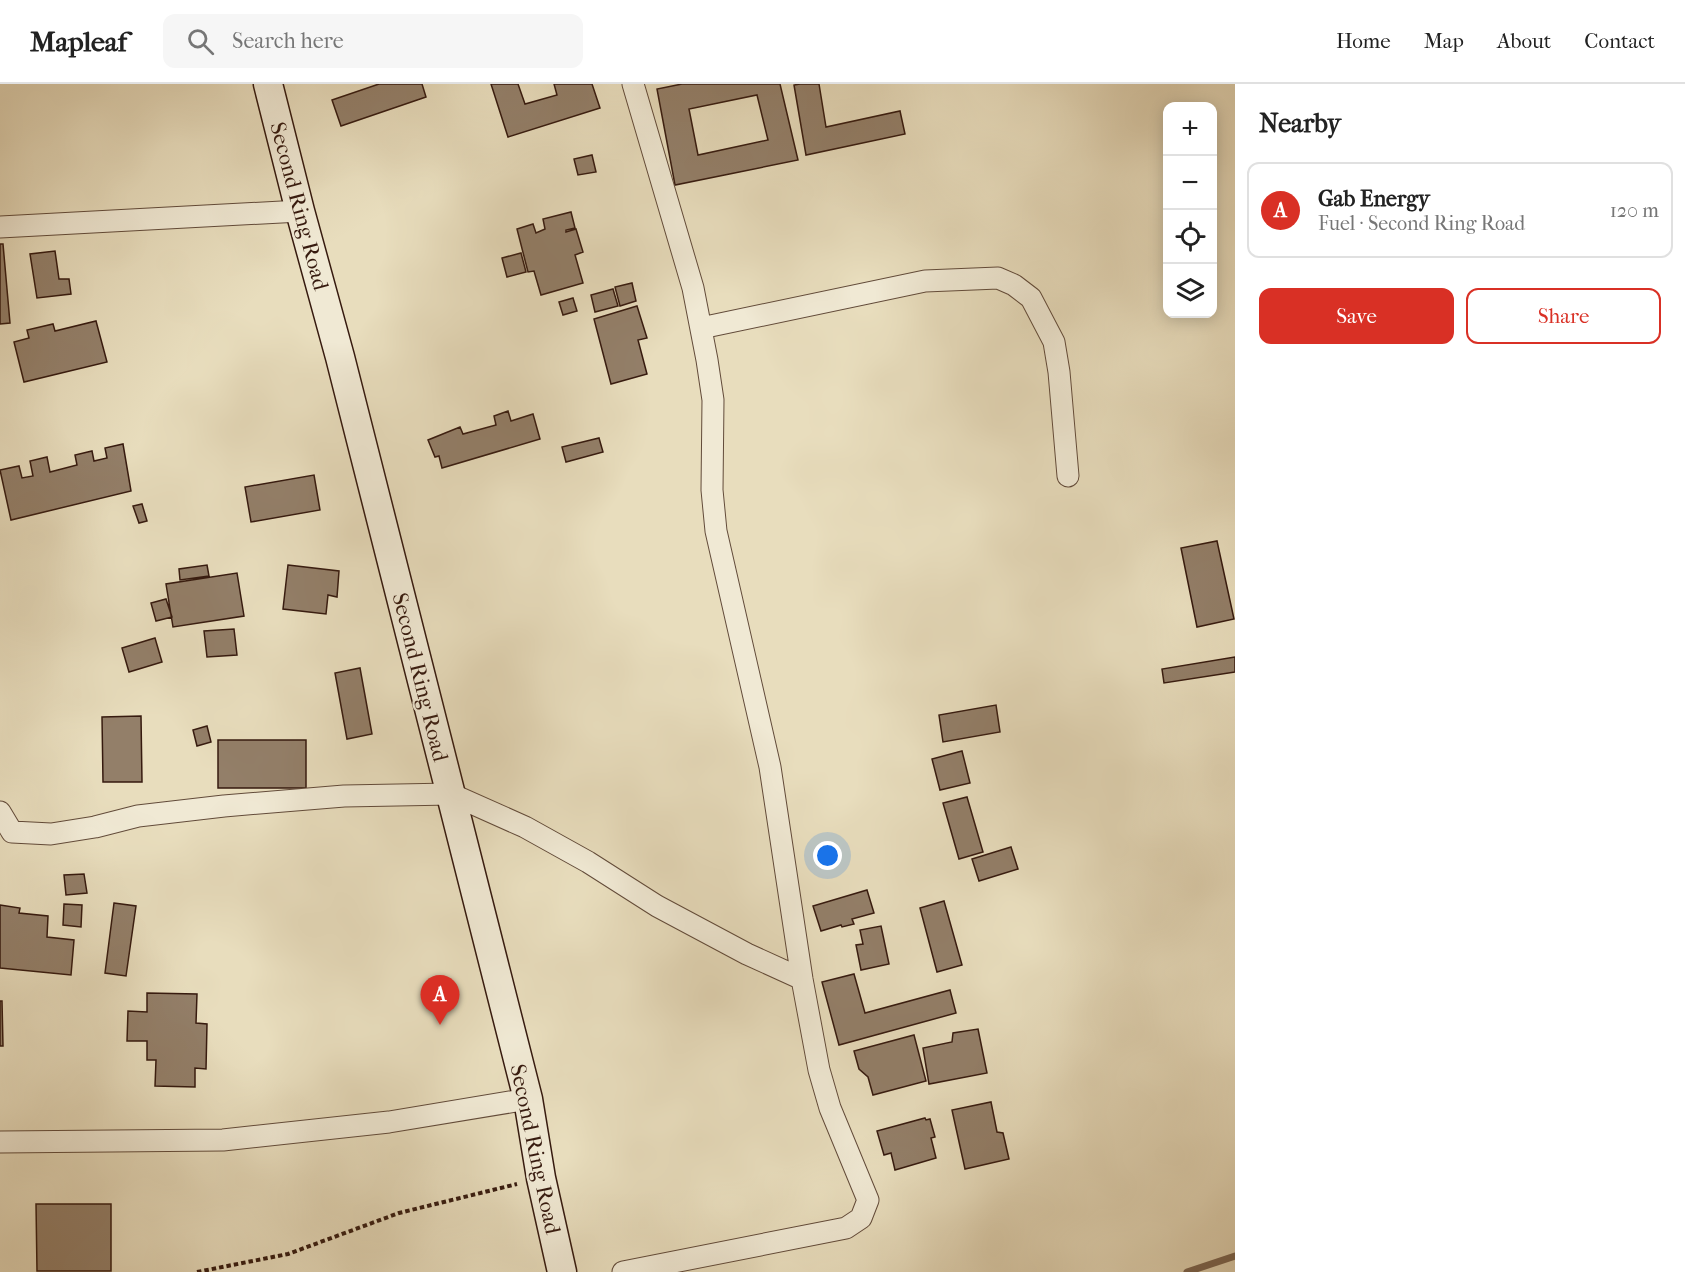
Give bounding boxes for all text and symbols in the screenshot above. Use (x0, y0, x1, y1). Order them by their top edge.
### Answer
search box (163, 14, 583, 68)
text: Mapleaf (30, 25, 127, 58)
icon: search (184, 25, 217, 58)
text: Search here (232, 28, 344, 54)
text: Home (1336, 29, 1391, 53)
text: Map (1424, 29, 1464, 53)
text: About (1497, 29, 1551, 53)
text: Contact (1584, 29, 1655, 53)
map controls (1163, 102, 1217, 318)
button: + (1163, 102, 1217, 156)
text: Nearby (1259, 108, 1341, 139)
street label: Second Ring Road (264, 119, 334, 294)
button: − (1163, 156, 1217, 210)
text: Gab Energy (1318, 186, 1430, 212)
text: A (1274, 199, 1287, 222)
text: 120 m (1610, 199, 1659, 222)
button: locate (1163, 210, 1217, 264)
text: Fuel · Second Ring Road (1318, 212, 1525, 235)
button: layers (1163, 264, 1217, 318)
button: Save (1259, 288, 1454, 344)
button: Share (1466, 288, 1661, 344)
street label: Second Ring Road (386, 590, 454, 765)
your location (813, 841, 842, 870)
pin: A (420, 976, 460, 1025)
street label: Second Ring Road (504, 1062, 566, 1238)

